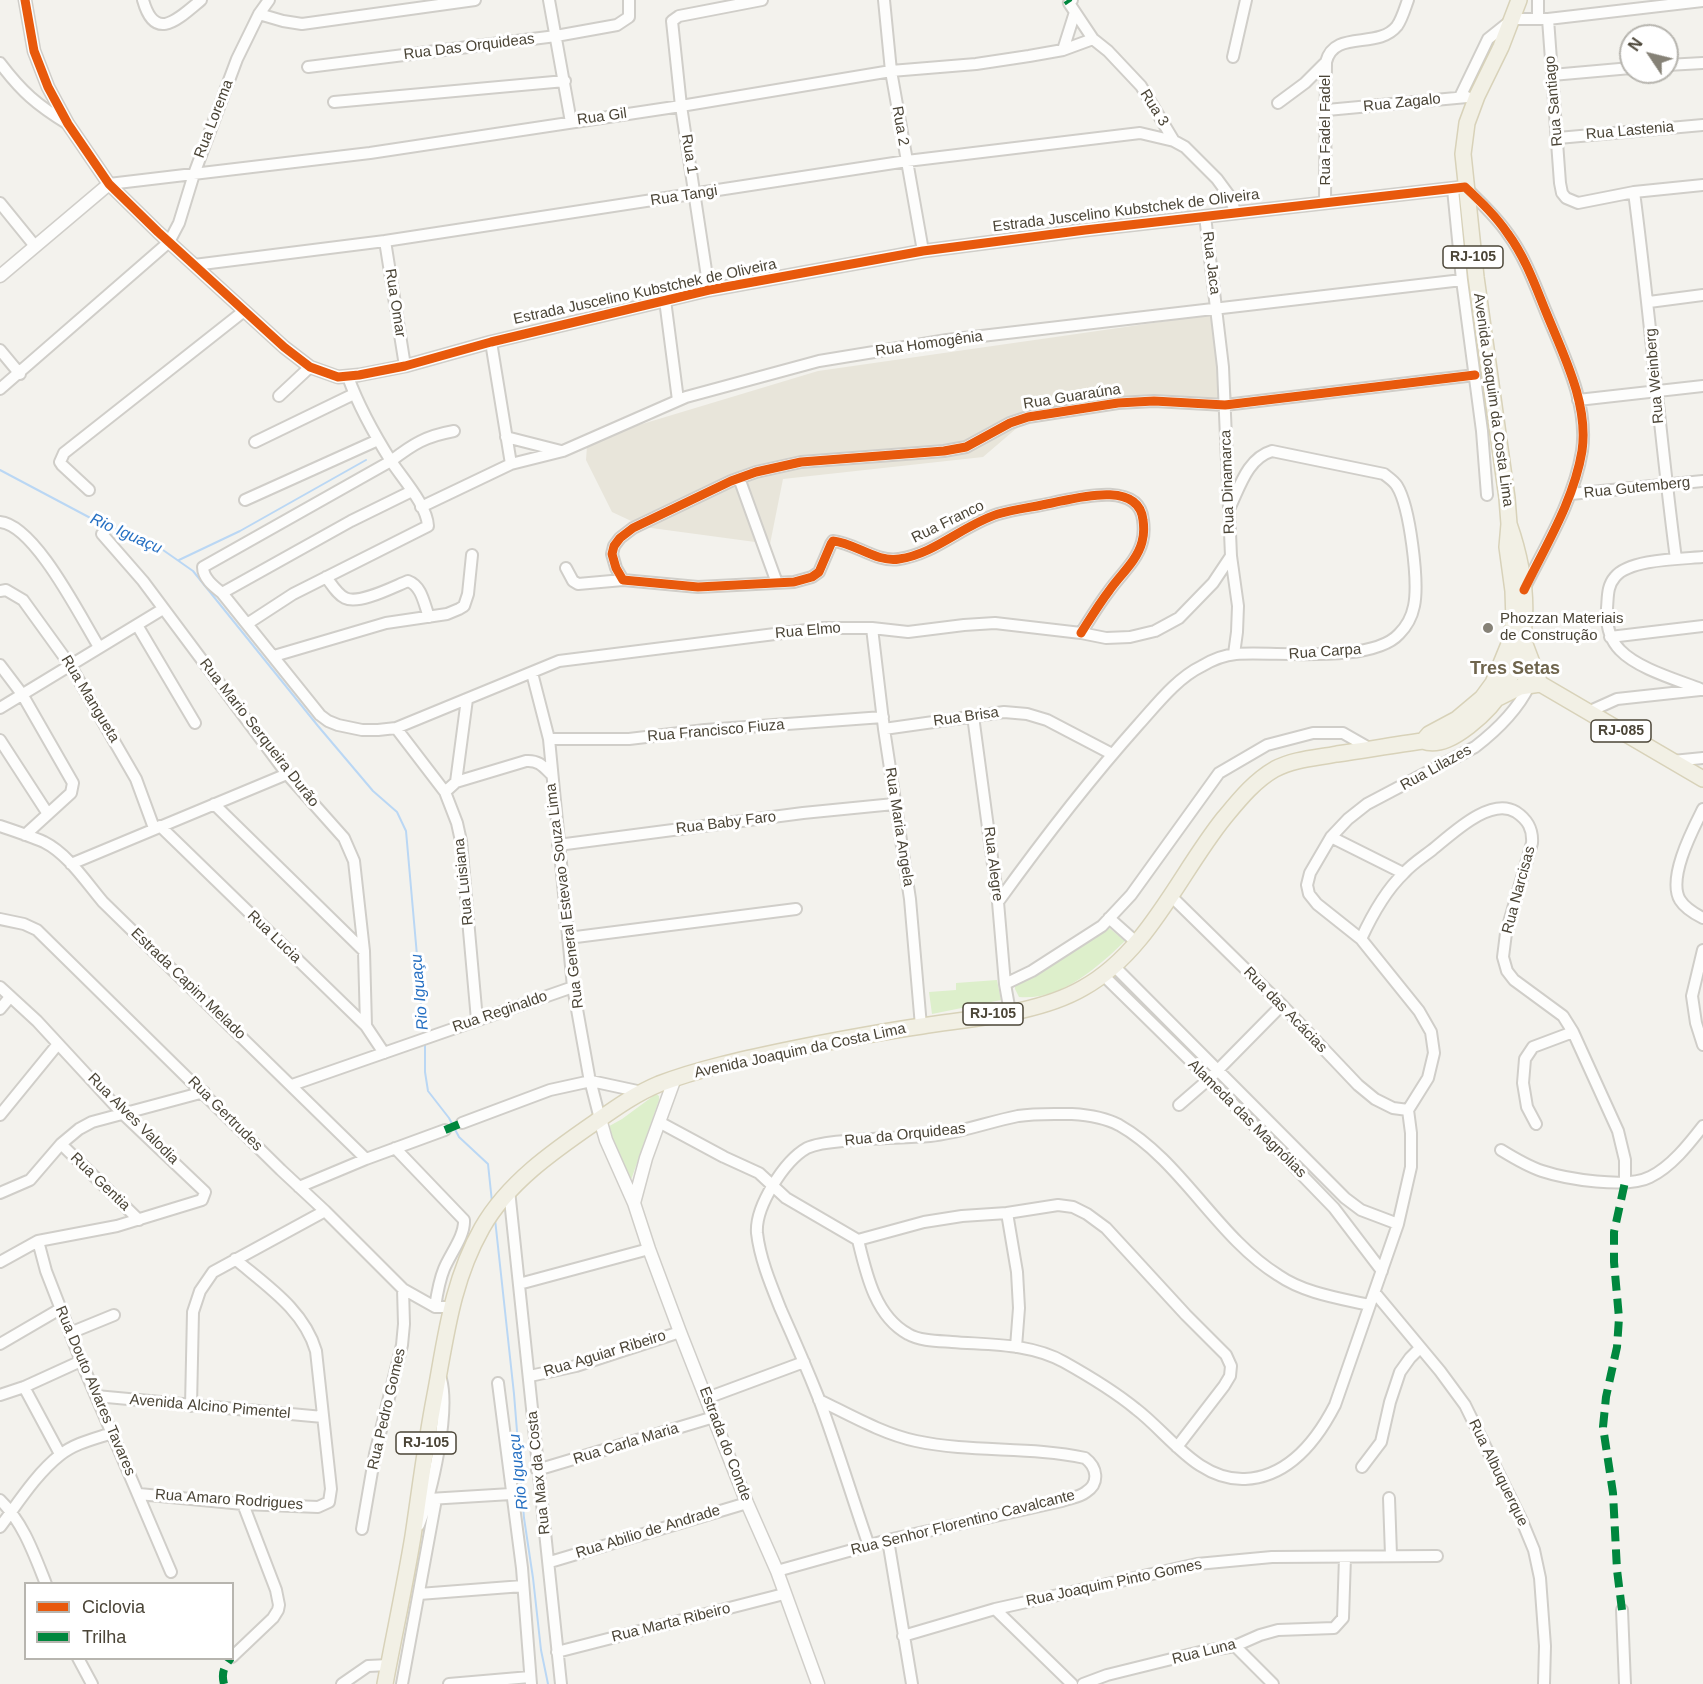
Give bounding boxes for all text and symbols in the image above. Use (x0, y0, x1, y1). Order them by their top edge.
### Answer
north arrow (1619, 24, 1679, 84)
street label: Rua Das Orquideas (403, 30, 535, 64)
text: N (1625, 35, 1646, 54)
street label: Rua Santiago (1541, 55, 1567, 147)
street label: Rua Fadel Fadel (1317, 75, 1335, 185)
street label: Rua Lorema (191, 77, 237, 161)
street label: Rua 3 (1136, 86, 1172, 130)
street label: Rua Zagalo (1362, 90, 1442, 116)
street label: Rua Gil (576, 105, 628, 129)
street label: Rua 2 (888, 105, 912, 147)
street label: Rua Lastenia (1585, 118, 1675, 144)
street label: Rua 1 (677, 133, 701, 175)
street label: Rua Tangi (649, 182, 719, 210)
street label: Estrada Juscelino Kubstchek de Oliveira (992, 186, 1260, 236)
street label: Rua Jaca (1198, 230, 1224, 296)
road number: RJ-105 (1443, 246, 1503, 268)
street label: Estrada Juscelino Kubstchek de Oliveira (512, 255, 778, 329)
street label: Rua Omar (381, 267, 409, 339)
street label: Avenida Joaquim da Costa Lima (1469, 292, 1517, 508)
street label: Rua Homogênia (874, 328, 984, 360)
street label: Rua Weinberg (1642, 328, 1668, 424)
street label: Rua Guaraúna (1022, 380, 1122, 414)
street label: Rua Dinamarca (1217, 430, 1239, 534)
street label: Rua Gutemberg (1583, 473, 1691, 503)
street label: Rua Franco (909, 497, 987, 547)
water label: Rio Iguaçu (87, 510, 165, 558)
place label: Phozzan Materiais de Construção (1500, 610, 1623, 645)
street label: Rua Elmo (774, 619, 842, 643)
marker: Phozzan Materiais de Construção (1481, 621, 1495, 635)
street label: Rua Carpa (1288, 640, 1362, 664)
street label: Rua Mangueta (57, 652, 123, 746)
street label: Rua Mario Serqueira Durão (195, 655, 323, 811)
district label: Tres Setas (1470, 658, 1560, 680)
street label: Rua Brisa (932, 704, 1000, 730)
street label: Rua Francisco Fiuza (647, 716, 785, 746)
road number: RJ-085 (1591, 720, 1651, 742)
street label: Rua Lilazes (1397, 741, 1475, 795)
street label: Rua Maria Angela (881, 766, 917, 888)
street label: Rua General Estevao Souza Lima (542, 782, 588, 1010)
street label: Rua Baby Faro (675, 808, 777, 838)
street label: Rua Alegre (979, 826, 1007, 902)
street label: Rua Luisiana (450, 838, 478, 926)
street label: Rua Narcisas (1499, 844, 1539, 936)
street label: Rua Lucia (243, 907, 305, 967)
street label: Estrada Capim Melado (127, 925, 249, 1043)
water label: Rio Iguaçu (407, 953, 433, 1031)
street label: Rua das Acácias (1239, 963, 1331, 1057)
street label: Rua Reginaldo (450, 987, 550, 1037)
road number: RJ-105 (963, 1003, 1023, 1025)
street label: Avenida Joaquim da Costa Lima (693, 1020, 907, 1082)
street label: Alameda das Magnólias (1184, 1056, 1310, 1182)
street label: Rua Alves Valodia (84, 1070, 182, 1168)
street label: Rua Gertrudes (184, 1073, 266, 1155)
street label: Rua da Orquideas (844, 1120, 966, 1150)
street label: Rua Gentia (66, 1149, 134, 1215)
street label: Rua Douto Alvares Tavares (51, 1303, 139, 1479)
street label: Rua Aguiar Ribeiro (542, 1327, 668, 1381)
street label: Rua Pedro Gomes (364, 1346, 410, 1472)
street label: Estrada do Conde (695, 1384, 755, 1504)
street label: Avenida Alcino Pimentel (129, 1391, 291, 1423)
street label: Rua Max da Costa (524, 1410, 554, 1536)
street label: Rua Albuquerque (1464, 1417, 1532, 1529)
street label: Rua Carla Maria (571, 1419, 681, 1469)
road number: RJ-105 (396, 1432, 456, 1454)
water label: Rio Iguaçu (505, 1433, 533, 1511)
street label: Rua Amaro Rodrigues (154, 1486, 304, 1514)
street label: Rua Senhor Florentino Cavalcante (849, 1486, 1077, 1560)
street label: Rua Abilio de Andrade (574, 1501, 722, 1563)
street label: Rua Joaquim Pinto Gomes (1024, 1556, 1204, 1610)
legend (24, 1582, 234, 1660)
text: Ciclovia (82, 1597, 145, 1617)
street label: Rua Marta Ribeiro (610, 1600, 732, 1646)
text: Trilha (82, 1627, 126, 1647)
street label: Rua Luna (1170, 1635, 1238, 1669)

